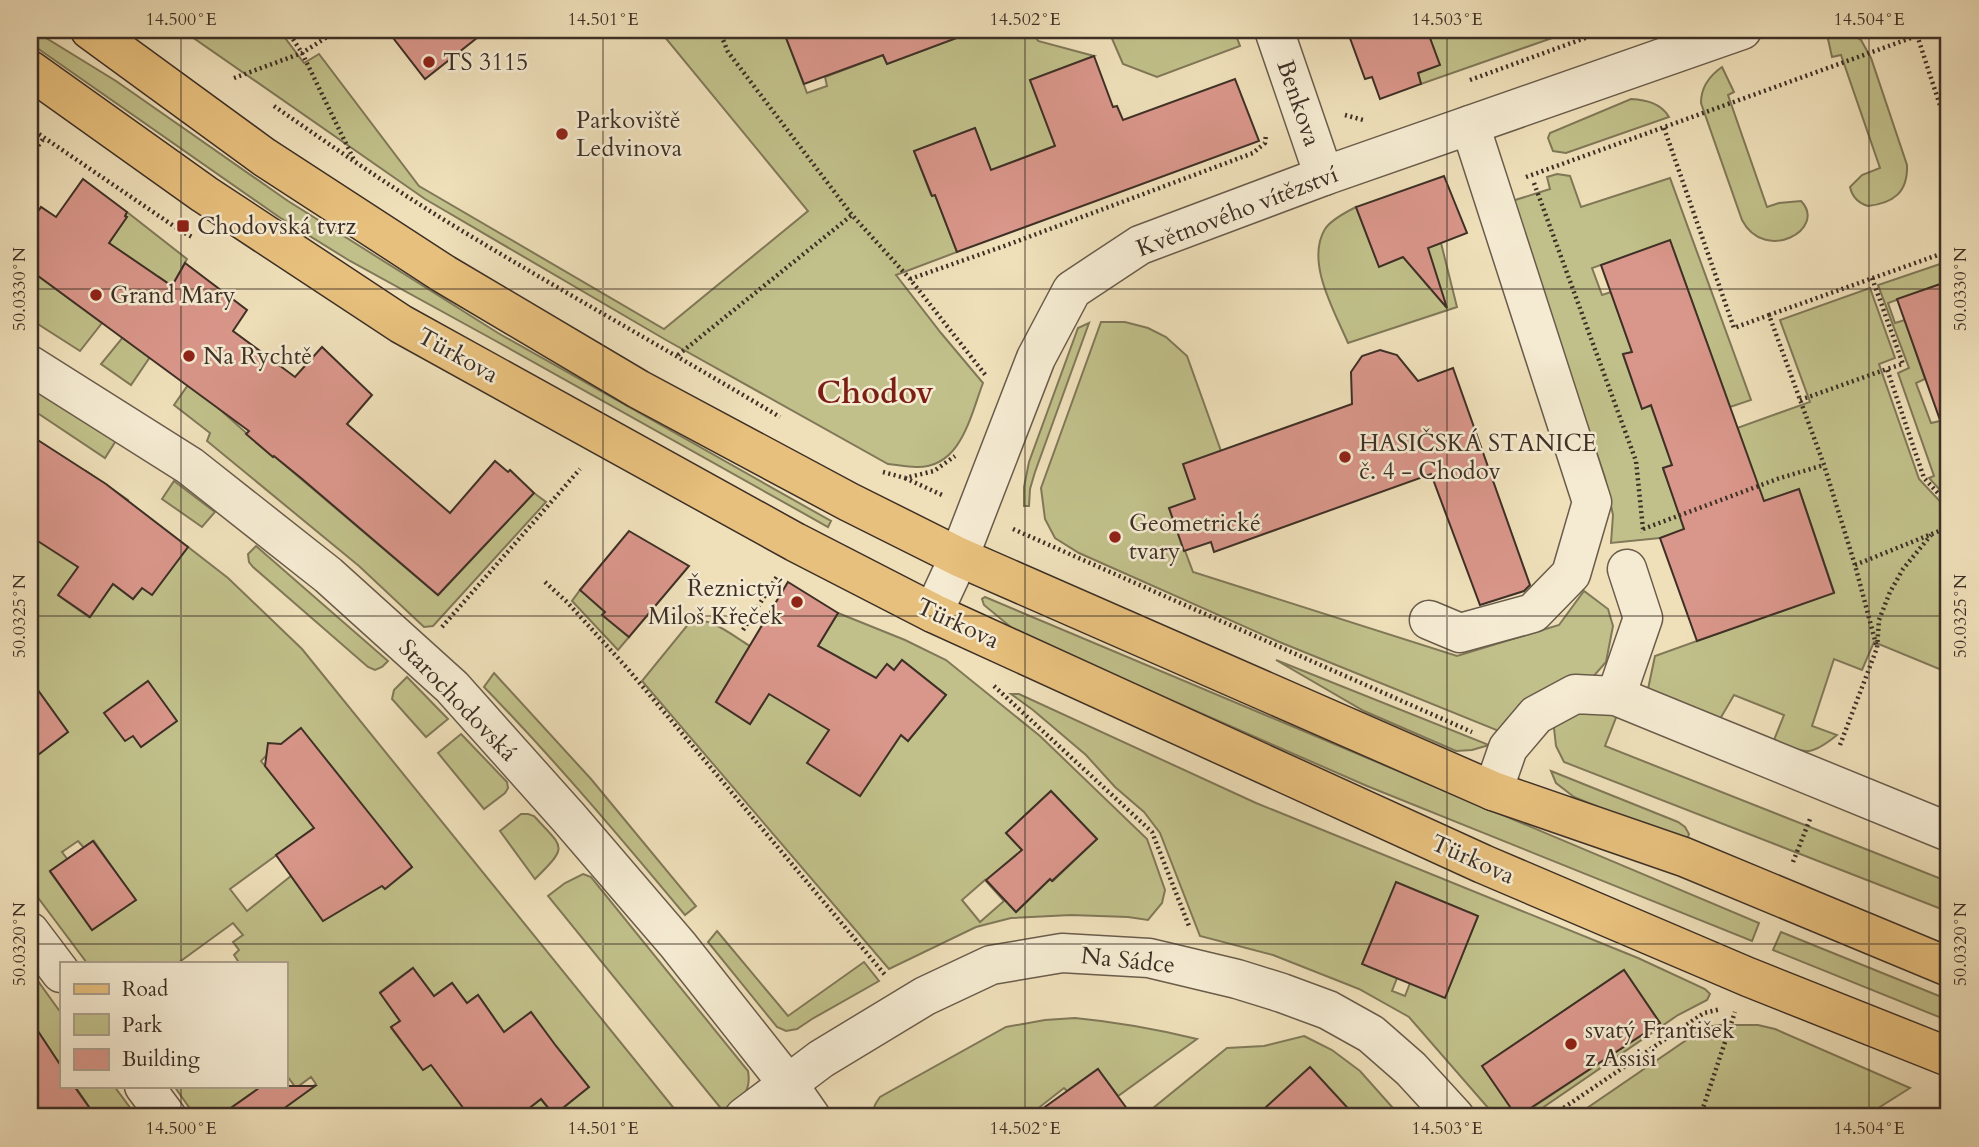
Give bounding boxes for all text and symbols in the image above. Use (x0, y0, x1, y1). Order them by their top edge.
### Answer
text: 14.500°E (146, 7, 217, 32)
text: 14.501°E (568, 7, 639, 32)
text: 14.502°E (990, 7, 1061, 32)
text: 14.503°E (1412, 7, 1483, 32)
text: 14.504°E (1834, 7, 1905, 32)
place label: TS 3115 (443, 46, 528, 79)
marker: TS 3115 (421, 54, 437, 70)
street label: Benkova (1268, 56, 1329, 151)
place label: Parkoviště Ledvinova (576, 104, 683, 165)
marker: Parkoviště Ledvinova (554, 126, 570, 142)
street label: Květnového vítězství (1132, 158, 1343, 265)
place label: Chodovská tvrz (197, 210, 357, 243)
marker: Chodovská tvrz (175, 218, 191, 234)
text: 50.0330°N (7, 246, 32, 331)
text: 50.0330°N (1948, 246, 1973, 331)
place label: Grand Mary (110, 279, 236, 312)
marker: Grand Mary (88, 287, 104, 303)
street label: Türkova (411, 320, 505, 391)
place label: Na Rychtě (203, 340, 312, 373)
marker: Na Rychtě (181, 348, 197, 364)
district label: Chodov (817, 371, 934, 415)
place label: HASIČSKÁ STANICE č. 4 - Chodov (1359, 427, 1597, 488)
marker: HASIČSKÁ STANICE č. 4 - Chodov (1337, 449, 1353, 465)
place label: Geometrické tvary (1129, 507, 1261, 568)
marker: Geometrické tvary (1107, 529, 1123, 545)
place label: Řeznictví Miloš Křeček (648, 572, 783, 633)
text: 50.0325°N (7, 573, 32, 658)
text: 50.0325°N (1948, 573, 1973, 658)
street label: Türkova (911, 590, 1005, 657)
marker: Řeznictví Miloš Křeček (789, 594, 805, 610)
street label: Starochodovská (391, 632, 525, 769)
street label: Türkova (1426, 827, 1520, 893)
text: 50.0320°N (7, 901, 32, 986)
text: 50.0320°N (1948, 901, 1973, 986)
street label: Na Sádce (1079, 939, 1177, 982)
legend (60, 962, 287, 1088)
text: Road (122, 975, 168, 1004)
text: Park (122, 1011, 163, 1040)
place label: svatý František z Assisi (1585, 1014, 1735, 1075)
marker: svatý František z Assisi (1563, 1036, 1579, 1052)
text: Building (122, 1045, 200, 1074)
text: 14.500°E (146, 1116, 217, 1141)
text: 14.501°E (568, 1116, 639, 1141)
text: 14.502°E (990, 1116, 1061, 1141)
text: 14.503°E (1412, 1116, 1483, 1141)
text: 14.504°E (1834, 1116, 1905, 1141)

